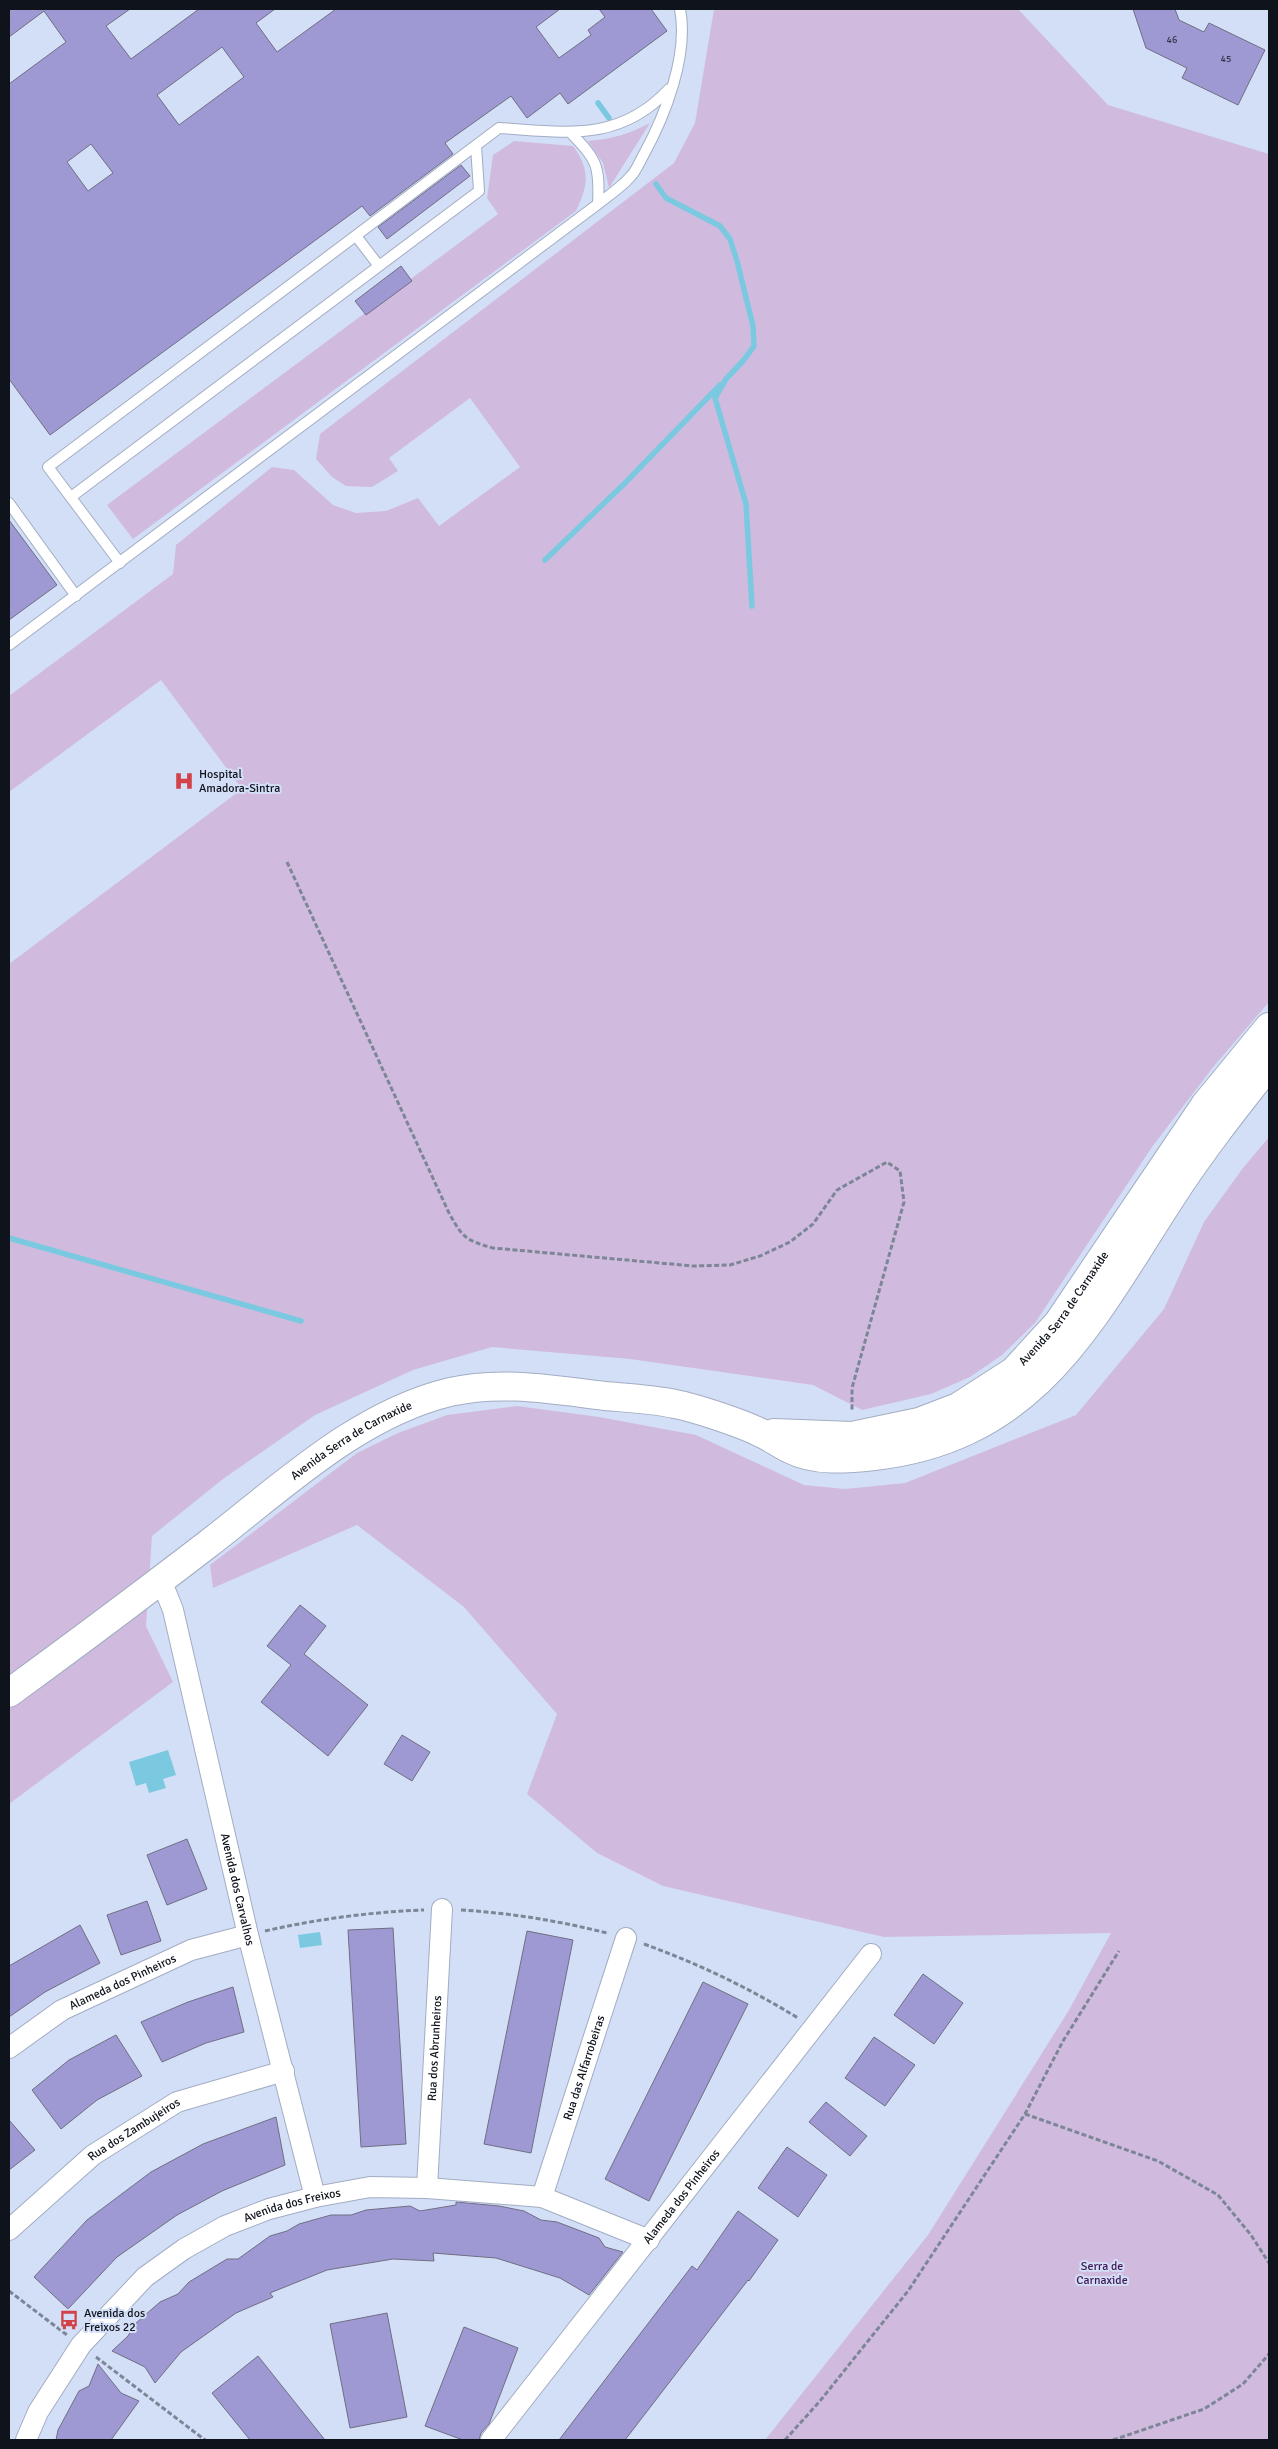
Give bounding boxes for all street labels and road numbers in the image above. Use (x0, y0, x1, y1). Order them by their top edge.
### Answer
street label: Avenida Serra de Carnaxide (1015, 1248, 1112, 1369)
street label: Avenida Serra de Carnaxide (287, 1397, 414, 1483)
street label: Avenida dos Carvalhos (217, 1832, 258, 1947)
street label: Alameda dos Pinheiros (67, 1951, 178, 2013)
street label: Rua dos Abrunheiros (424, 1995, 445, 2101)
street label: Rua das Alfarrobeiras (560, 2013, 608, 2122)
street label: Rua dos Zambujeiros (84, 2094, 183, 2164)
street label: Alameda dos Pinheiros (640, 2146, 723, 2247)
street label: Avenida dos Freixos (241, 2185, 342, 2226)

